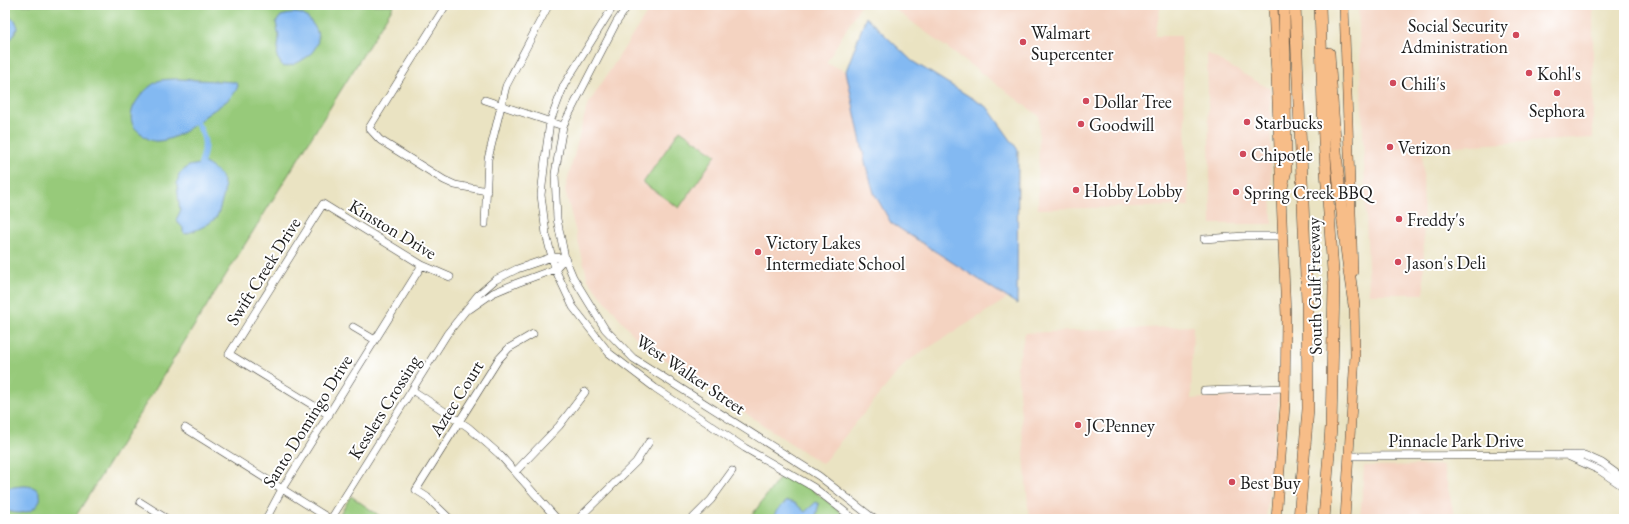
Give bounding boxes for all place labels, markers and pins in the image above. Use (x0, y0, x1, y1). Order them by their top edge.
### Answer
place label: Social Security Administration (1400, 14, 1508, 58)
place label: Walmart Supercenter (1031, 21, 1113, 65)
marker: Social Security Administration (1511, 30, 1521, 40)
marker: Walmart Supercenter (1018, 37, 1028, 47)
place label: Kohl's (1537, 62, 1581, 85)
marker: Kohl's (1524, 68, 1534, 78)
place label: Chili's (1401, 72, 1446, 95)
marker: Chili's (1388, 78, 1398, 88)
marker: Sephora (1552, 88, 1562, 98)
place label: Dollar Tree (1094, 90, 1172, 113)
marker: Dollar Tree (1081, 96, 1091, 106)
place label: Sephora (1529, 99, 1586, 122)
place label: Starbucks (1255, 111, 1323, 134)
place label: Goodwill (1089, 113, 1154, 136)
marker: Starbucks (1242, 117, 1252, 127)
marker: Goodwill (1076, 119, 1086, 129)
place label: Verizon (1398, 136, 1451, 159)
marker: Verizon (1385, 142, 1395, 152)
place label: Chipotle (1251, 143, 1313, 166)
marker: Chipotle (1238, 149, 1248, 159)
place label: Hobby Lobby (1084, 179, 1183, 202)
place label: Spring Creek BBQ (1244, 181, 1375, 204)
marker: Hobby Lobby (1071, 185, 1081, 195)
marker: Spring Creek BBQ (1231, 187, 1241, 197)
place label: Freddy's (1407, 208, 1465, 231)
marker: Freddy's (1394, 214, 1404, 224)
place label: Victory Lakes Intermediate School (766, 231, 905, 275)
marker: Victory Lakes Intermediate School (753, 247, 763, 257)
place label: Jason's Deli (1404, 251, 1486, 274)
marker: Jason's Deli (1393, 257, 1403, 267)
place label: JCPenney (1084, 414, 1155, 437)
marker: JCPenney (1073, 420, 1083, 430)
place label: Best Buy (1240, 471, 1301, 494)
marker: Best Buy (1227, 477, 1237, 487)

